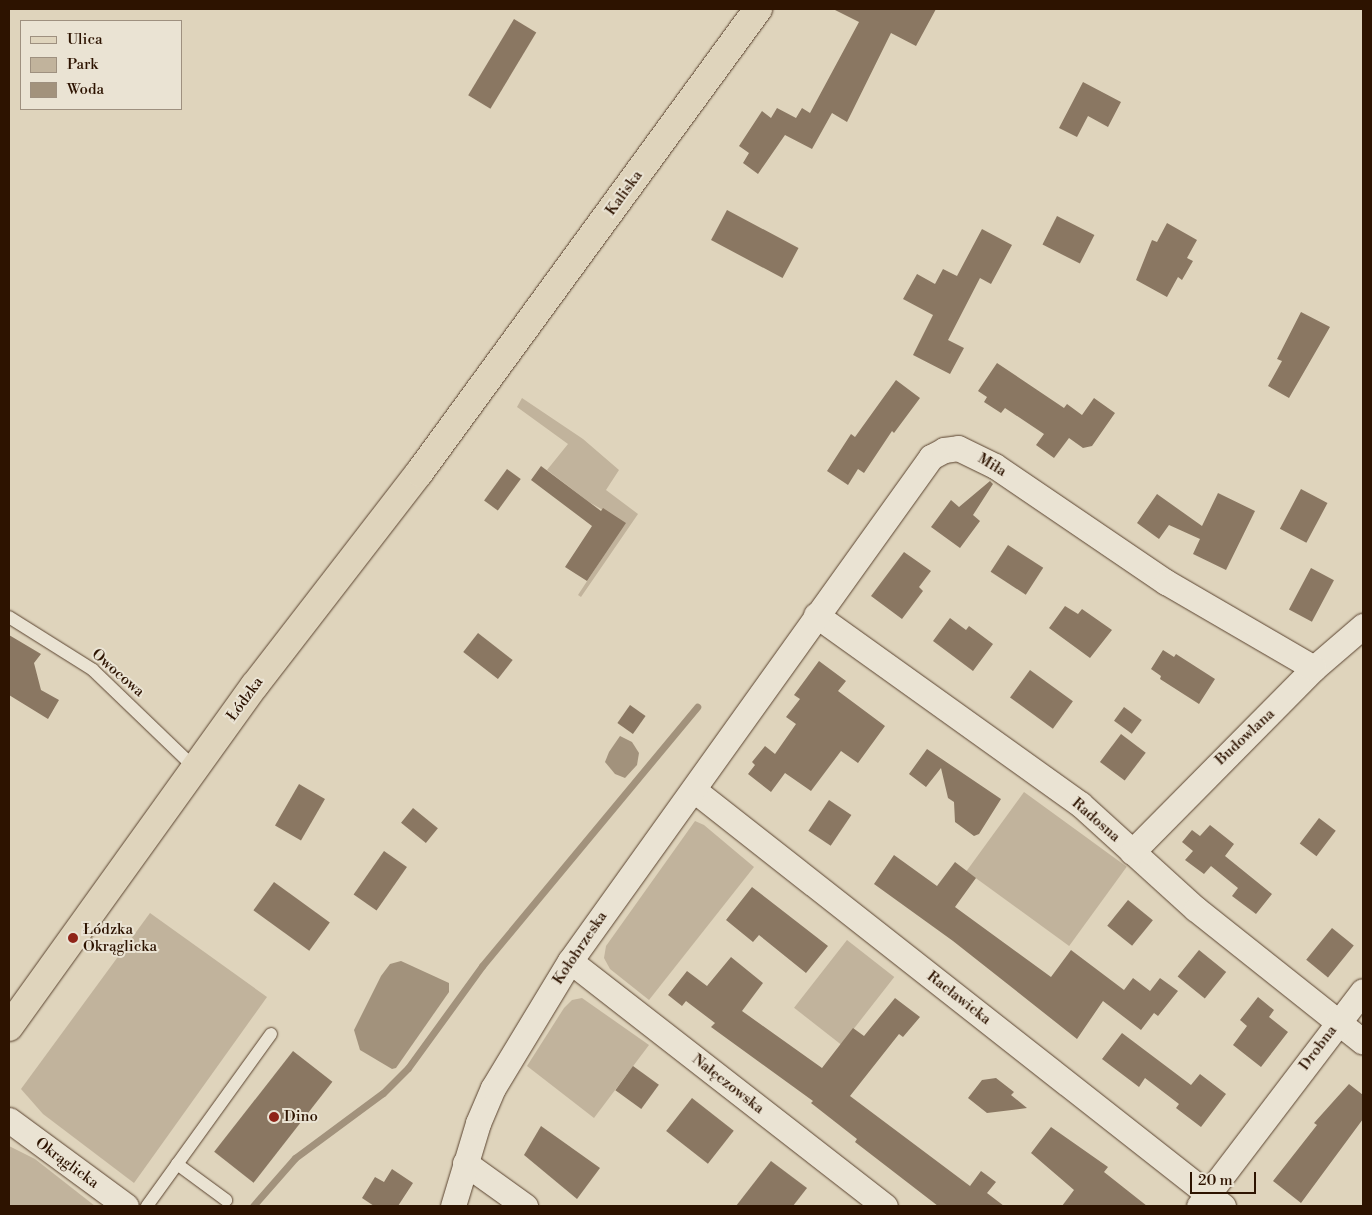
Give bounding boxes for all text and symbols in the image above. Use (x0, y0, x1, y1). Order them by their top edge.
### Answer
legend (20, 20, 182, 110)
text: Ulica (67, 30, 103, 49)
text: Park (67, 55, 98, 74)
text: Woda (67, 80, 104, 99)
street label: Kaliska (602, 167, 646, 219)
street label: Miła (974, 449, 1010, 481)
street label: Owocowa (88, 645, 148, 701)
street label: Łódzka (223, 673, 267, 725)
street label: Budowlana (1212, 705, 1278, 769)
street label: Radosna (1068, 794, 1124, 846)
street label: Kołobrzeska (549, 908, 611, 988)
place label: Łódzka Okrąglicka (83, 920, 157, 955)
marker: Łódzka Okrąglicka (67, 932, 79, 944)
street label: Racławicka (923, 967, 995, 1029)
street label: Drobna (1295, 1022, 1341, 1074)
street label: Nałęczowska (688, 1050, 768, 1118)
place label: Dino (284, 1108, 318, 1126)
marker: Dino (268, 1111, 280, 1123)
street label: Okrąglicka (32, 1134, 102, 1192)
scale bar (1192, 1162, 1258, 1194)
text: 20 m (1198, 1171, 1233, 1190)

